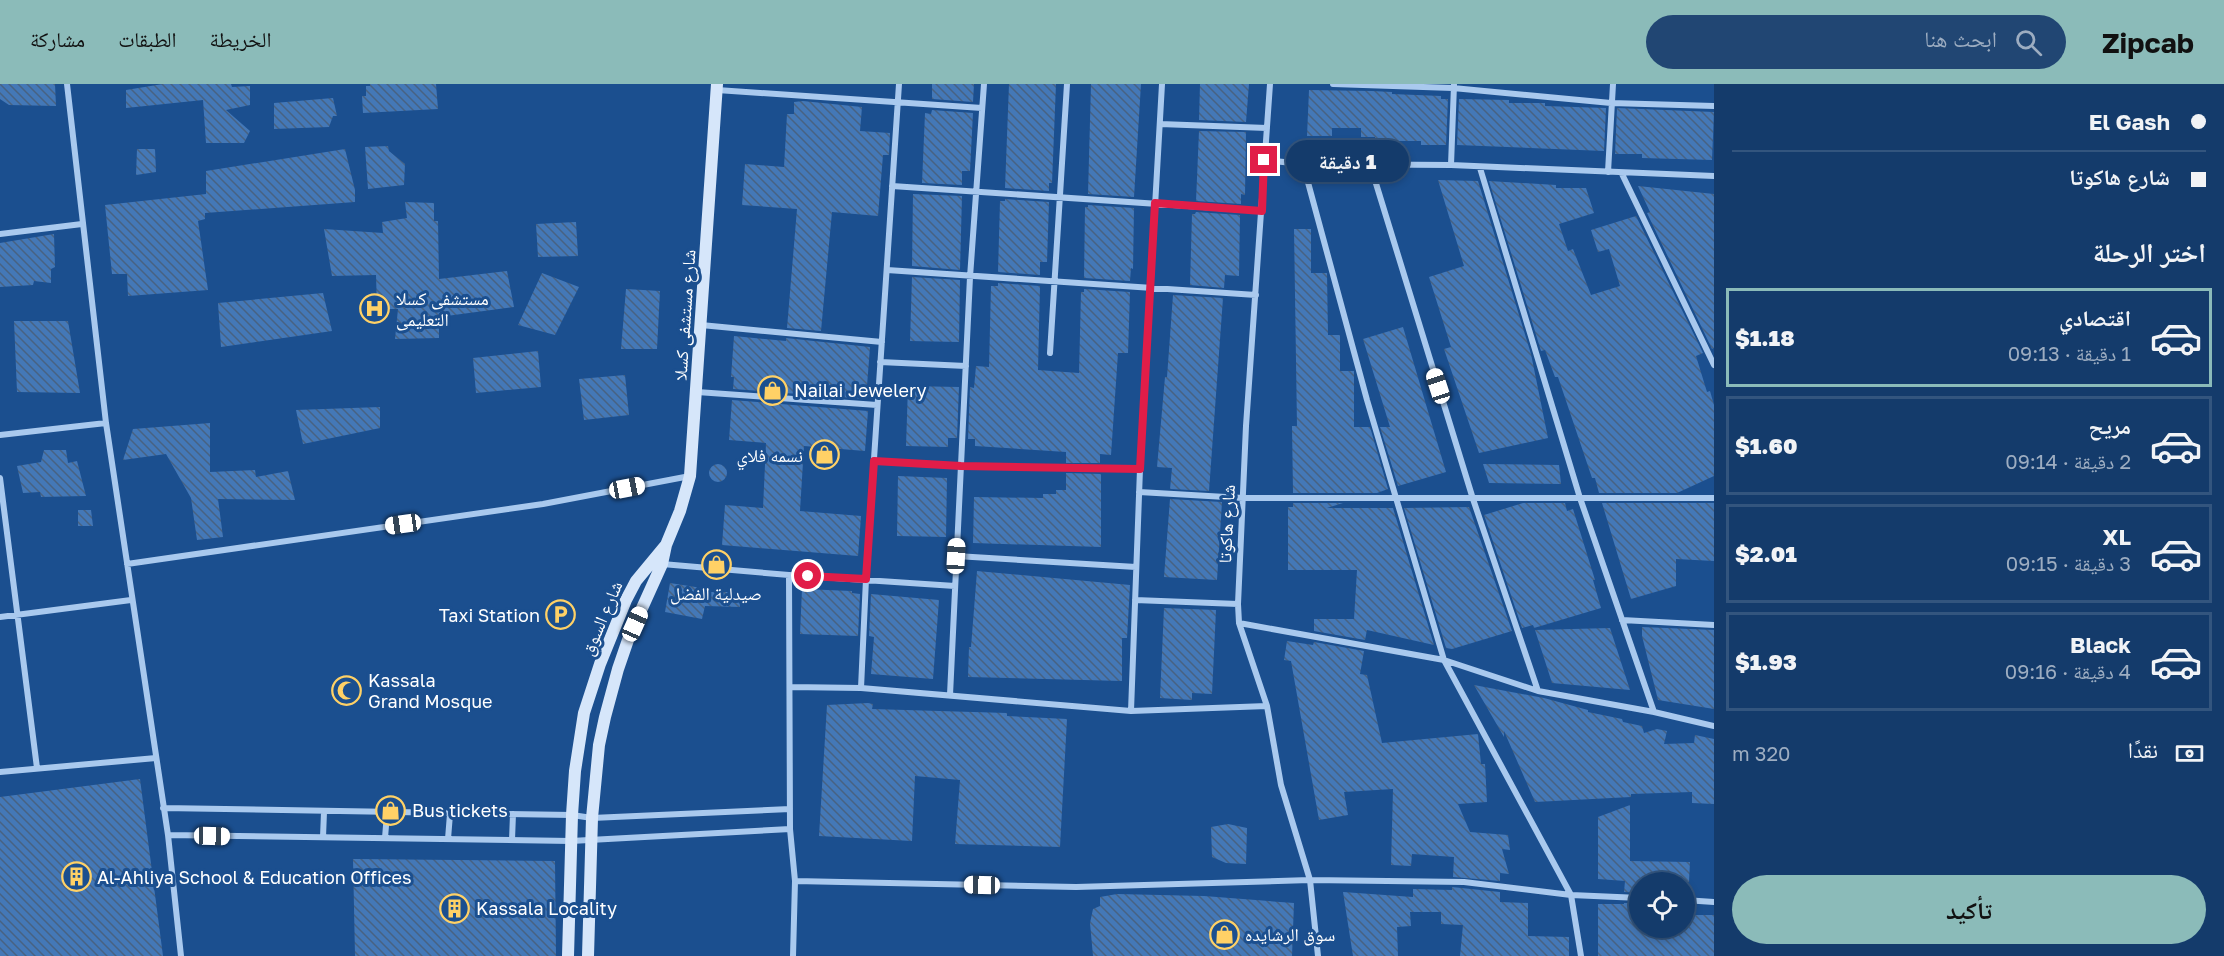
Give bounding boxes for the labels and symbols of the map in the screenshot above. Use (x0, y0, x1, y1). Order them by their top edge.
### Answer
callout: 1 دقيقة (1285, 139, 1408, 181)
route end (1250, 146, 1277, 173)
street label: شارع مستشفى كسلا (668, 249, 701, 381)
place label: مستشفى كسلا التعليمى (396, 287, 489, 331)
hospital icon: مستشفى كسلا التعليمى (359, 292, 391, 324)
car (1424, 366, 1452, 406)
shop icon: Nailai Jewelery (757, 374, 789, 406)
place label: Nailai Jewelery (794, 379, 927, 401)
shop icon: نسمه فلاي (808, 439, 840, 471)
place label: نسمه فلاي (736, 444, 803, 471)
car (608, 476, 646, 500)
street label: شارع هاكوتا (1213, 484, 1240, 564)
car (384, 513, 422, 535)
car (946, 538, 966, 574)
shop icon: صيدلية الفضل (700, 548, 732, 580)
route start (794, 562, 821, 589)
street label: شارع السوق (575, 577, 627, 659)
place label: صيدلية الفضل (670, 582, 762, 605)
parking icon: Taxi Station (545, 599, 577, 631)
place label: Taxi Station (439, 604, 540, 626)
car (619, 604, 651, 644)
place label: Kassala Grand Mosque (368, 669, 493, 712)
mosque icon: Kassala Grand Mosque (331, 674, 363, 706)
shop icon: Bus tickets (375, 794, 407, 826)
place label: Bus tickets (412, 799, 508, 821)
car (194, 827, 230, 845)
building icon: Al-Ahliya School & Education Offices (60, 861, 92, 893)
place label: Al-Ahliya School & Education Offices (97, 866, 412, 888)
car (964, 876, 1000, 894)
building icon: Kassala Locality (439, 892, 471, 924)
place label: Kassala Locality (476, 897, 617, 919)
shop icon: سوق الرشايده (1208, 918, 1240, 950)
place label: سوق الرشايده (1245, 923, 1335, 946)

